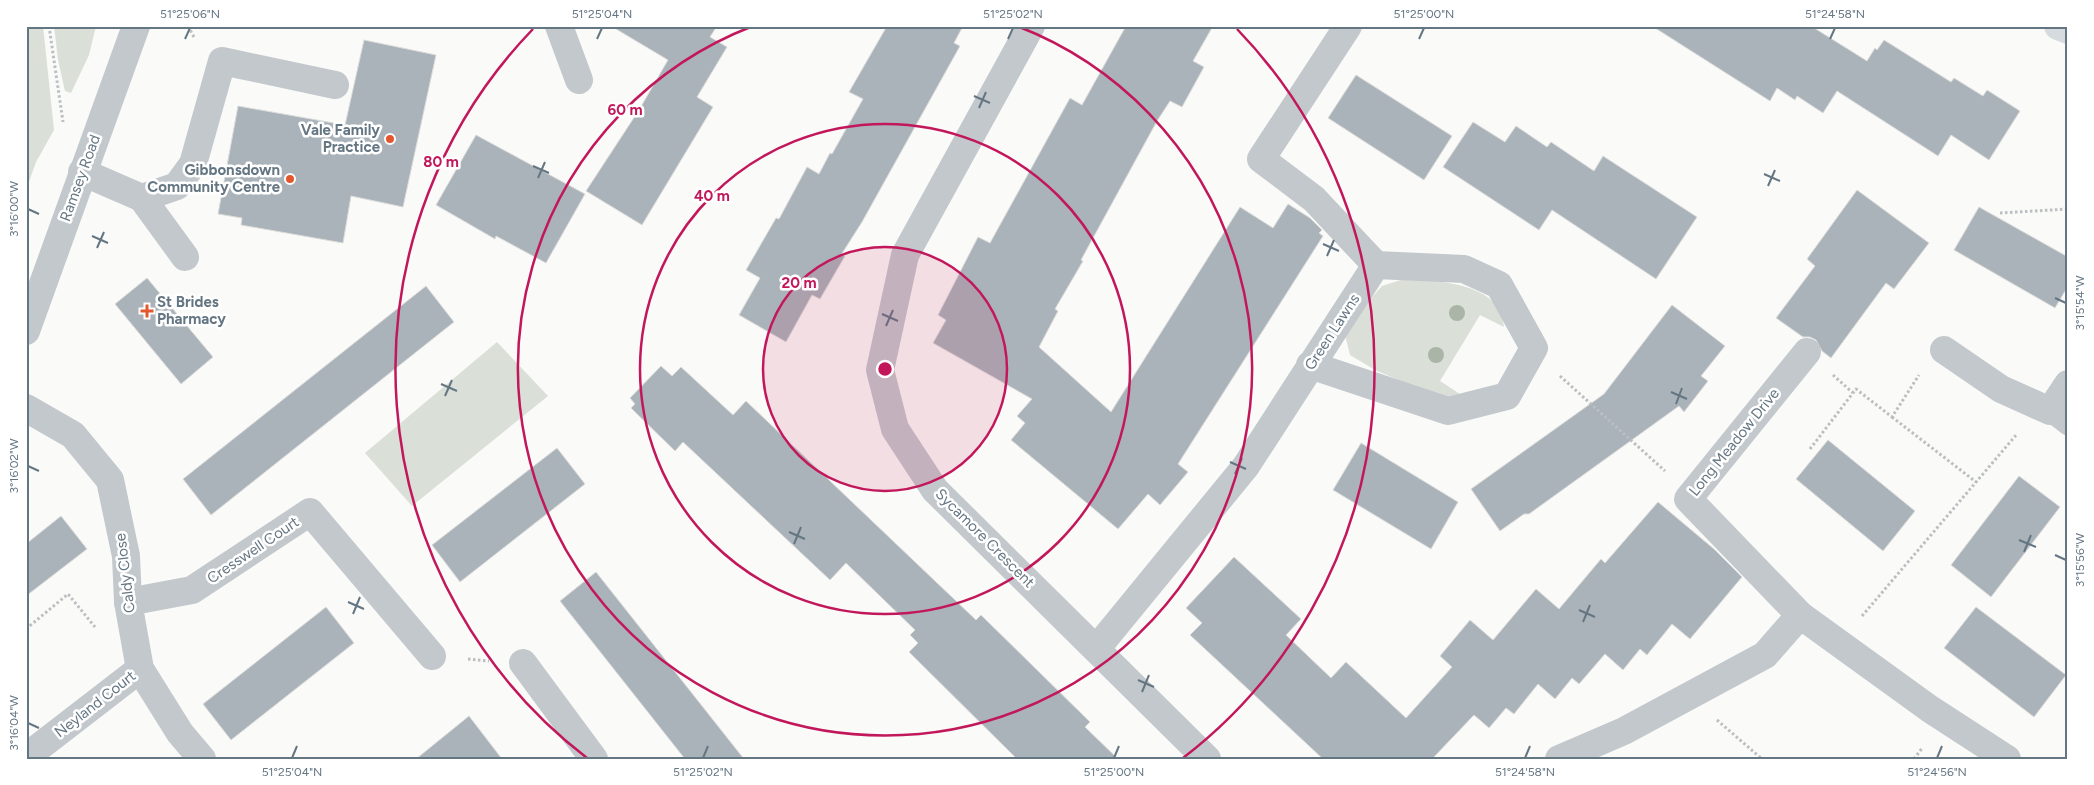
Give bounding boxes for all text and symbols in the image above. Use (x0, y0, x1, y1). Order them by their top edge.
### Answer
text: 51°25'06"N (160, 7, 220, 21)
text: 51°25'04"N (572, 7, 632, 21)
text: 51°25'02"N (983, 7, 1043, 21)
text: 51°25'00"N (1394, 7, 1454, 21)
text: 51°24'58"N (1805, 7, 1865, 21)
text: 60 m (607, 101, 643, 119)
place label: Vale Family Practice (301, 121, 381, 156)
street label: Ramsey Road (56, 132, 104, 224)
marker: Vale Family Practice (384, 133, 396, 145)
text: 80 m (423, 153, 459, 171)
place label: Gibbonsdown Community Centre (147, 161, 281, 196)
marker: Gibbonsdown Community Centre (284, 173, 296, 185)
text: 3°16'00"W (7, 181, 21, 237)
text: 40 m (694, 187, 730, 205)
text: 20 m (781, 274, 817, 292)
text: 3°15'54"W (2073, 275, 2087, 330)
street label: Green Lawns (1301, 290, 1363, 374)
place label: St Brides Pharmacy (157, 293, 226, 328)
marker: St Brides Pharmacy (141, 305, 153, 317)
centre of rings (876, 360, 894, 378)
street label: Long Meadow Drive (1685, 385, 1783, 499)
text: 3°16'02"W (7, 438, 21, 493)
street label: Sycamore Crescent (932, 485, 1038, 591)
street label: Cresswell Court (204, 513, 303, 587)
street label: Caldy Close (111, 532, 139, 614)
text: 3°15'56"W (2073, 532, 2087, 587)
street label: Neyland Court (51, 667, 139, 741)
text: 3°16'04"W (7, 695, 21, 751)
text: 51°25'04"N (262, 765, 322, 779)
text: 51°25'02"N (673, 765, 733, 779)
text: 51°25'00"N (1084, 765, 1144, 779)
text: 51°24'58"N (1495, 765, 1555, 779)
text: 51°24'56"N (1907, 765, 1967, 779)

